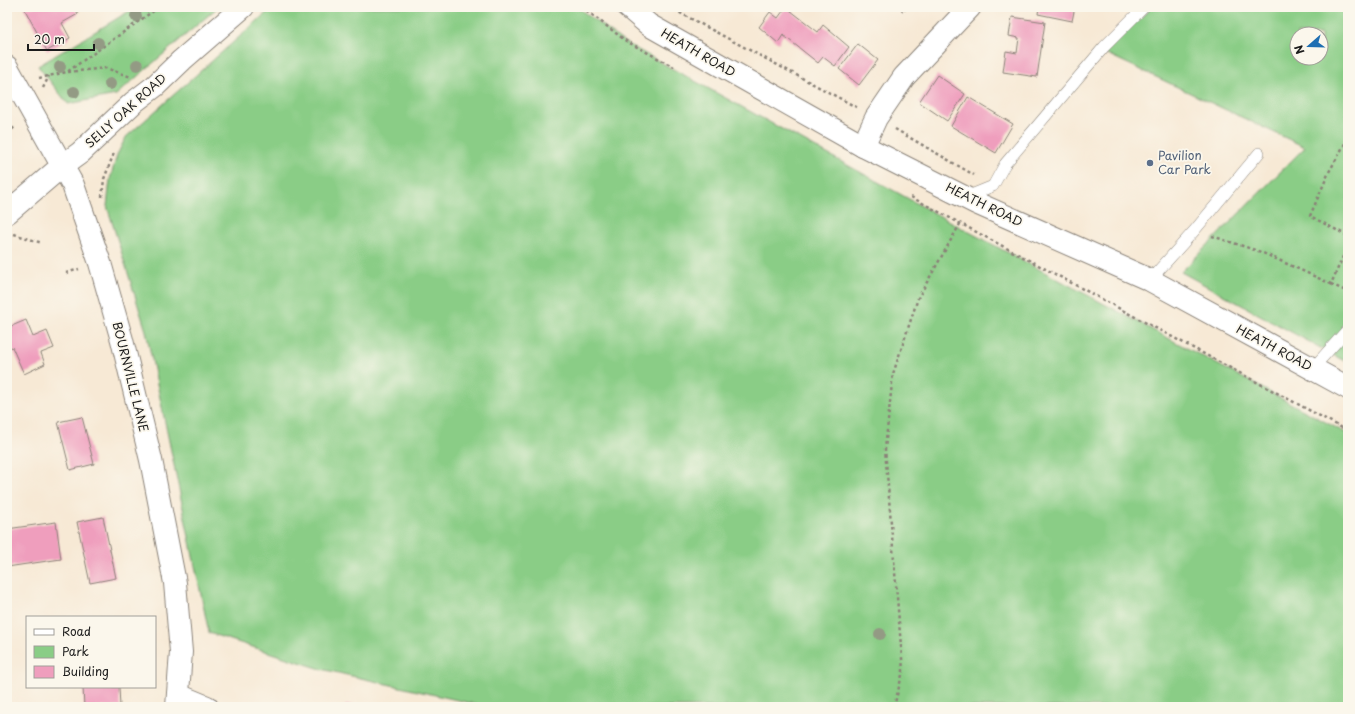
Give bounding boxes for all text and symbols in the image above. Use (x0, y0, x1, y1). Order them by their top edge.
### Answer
street label: HEATH ROAD (658, 23, 739, 81)
scale bar (28, 26, 94, 52)
north arrow (1289, 26, 1329, 66)
text: 20 m (34, 30, 65, 48)
text: N (1290, 42, 1309, 57)
street label: SELLY OAK ROAD (81, 69, 170, 152)
place label: Pavilion Car Park (1158, 146, 1211, 178)
marker: Pavilion Car Park (1145, 158, 1155, 168)
street label: HEATH ROAD (943, 178, 1026, 230)
street label: BOURNVILLE LANE (109, 320, 153, 434)
street label: HEATH ROAD (1233, 320, 1316, 375)
legend (26, 616, 156, 688)
text: Road (62, 622, 91, 640)
text: Park (62, 642, 89, 660)
text: Building (62, 662, 109, 680)

